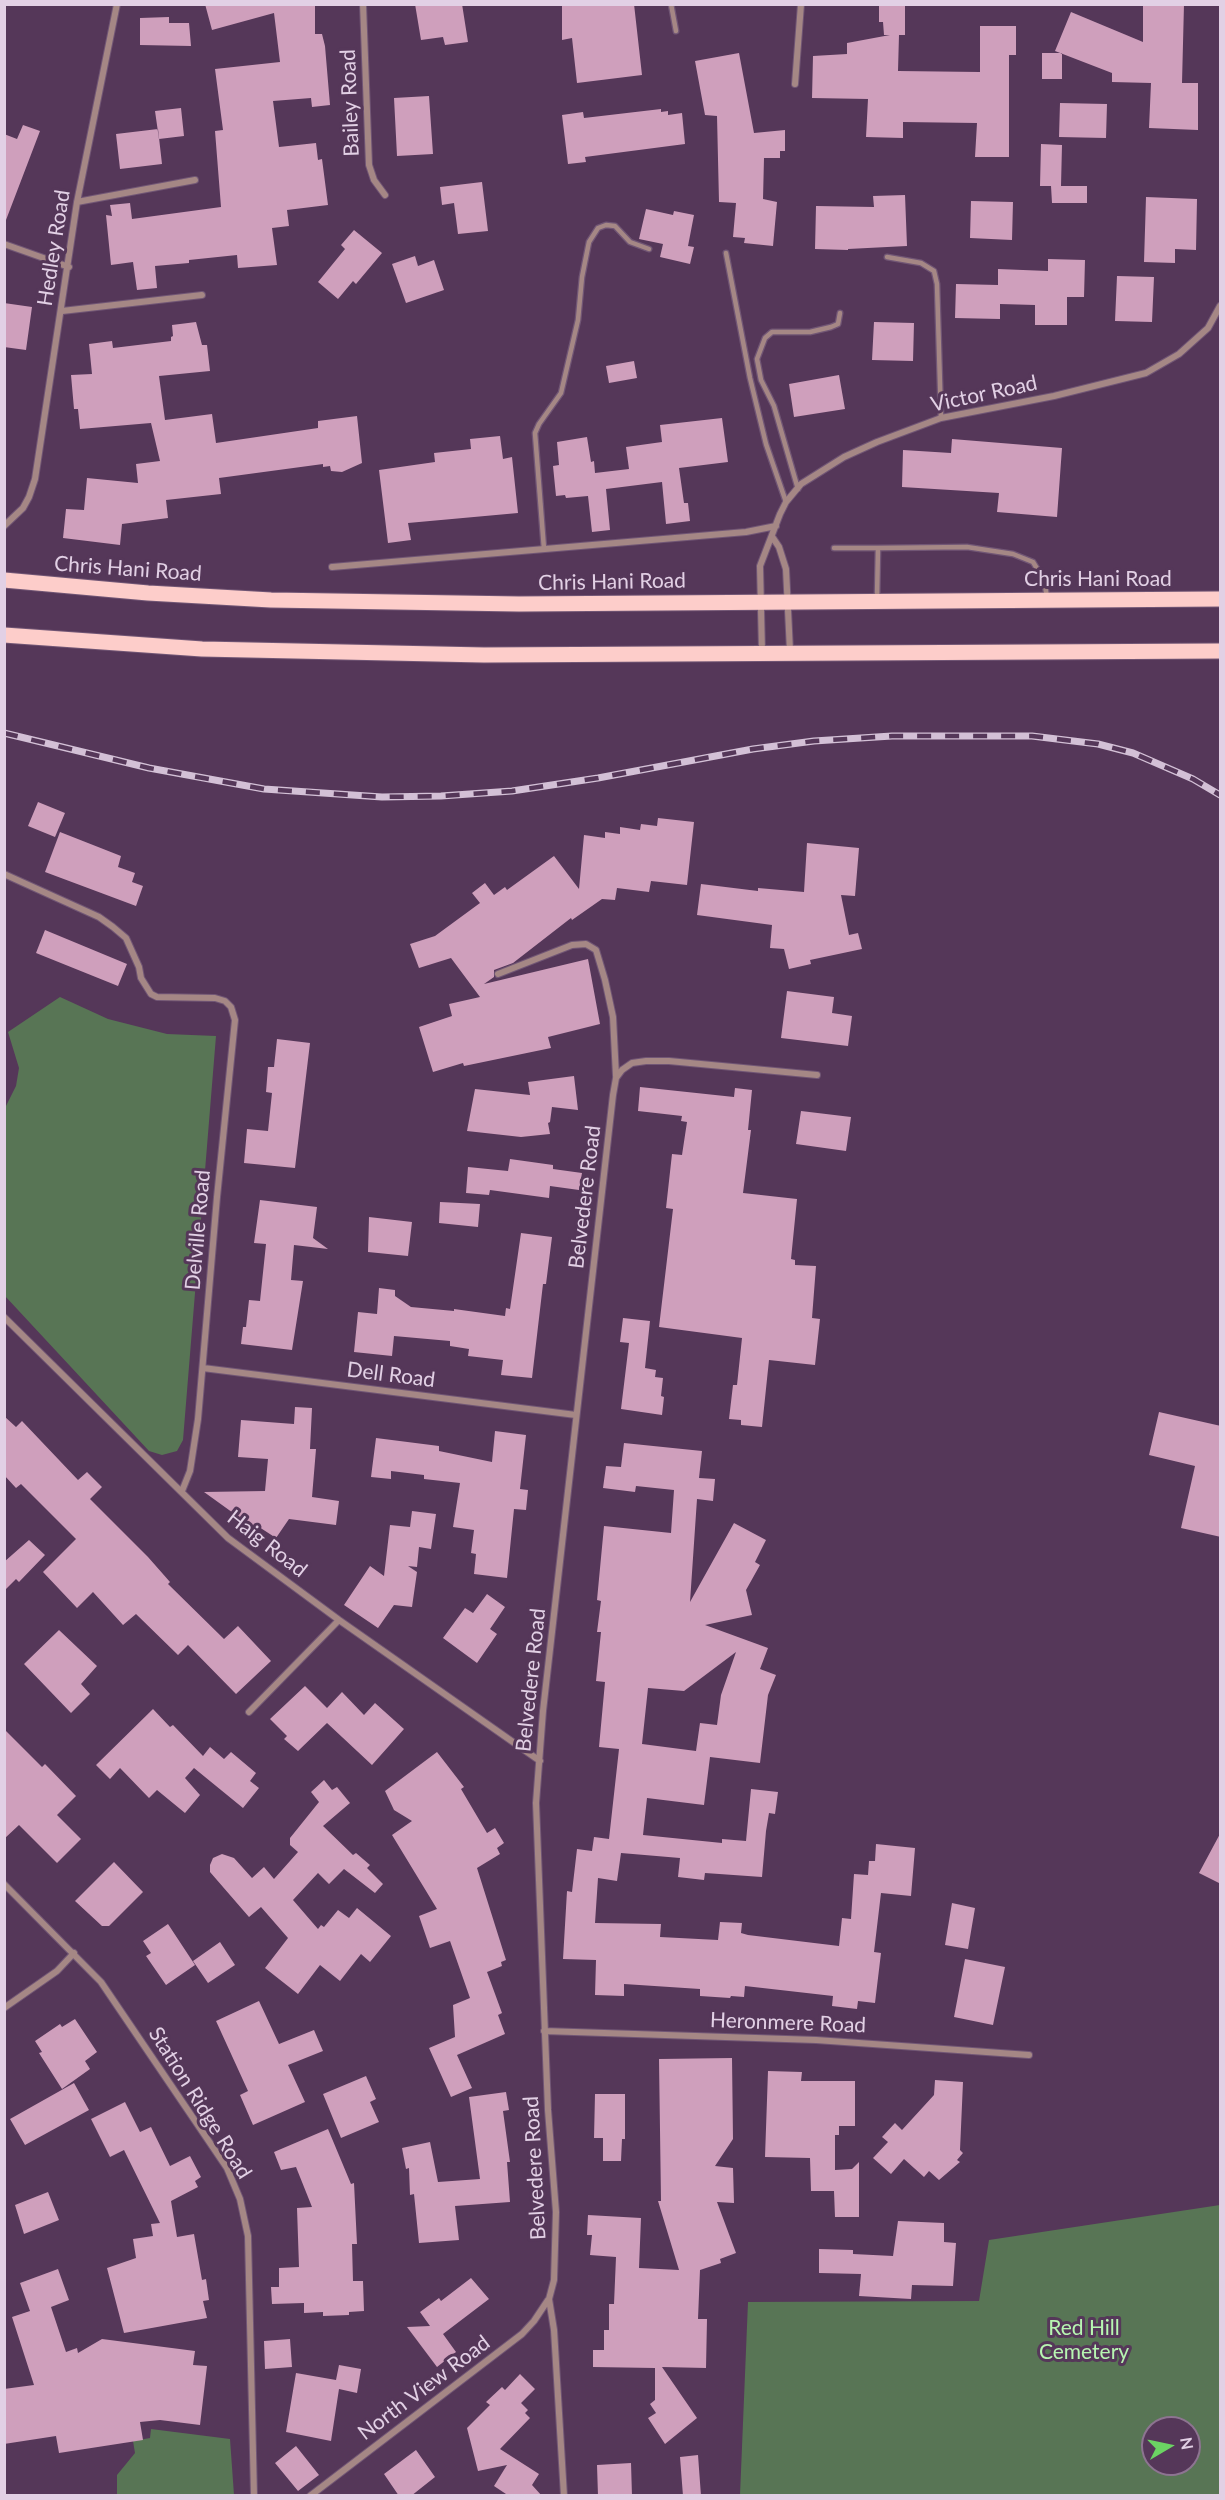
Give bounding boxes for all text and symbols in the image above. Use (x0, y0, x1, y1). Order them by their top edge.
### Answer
street label: Bailey Road (336, 49, 364, 157)
street label: Hedley Road (32, 188, 76, 308)
street label: Victor Road (928, 370, 1040, 418)
street label: Chris Hani Road (53, 551, 203, 587)
street label: Chris Hani Road (1024, 566, 1172, 592)
street label: Chris Hani Road (538, 568, 686, 596)
street label: Belvedere Road (564, 1124, 606, 1270)
street label: Delville Road (180, 1169, 216, 1291)
street label: Dell Road (345, 1357, 437, 1393)
street label: Haig Road (222, 1505, 312, 1583)
street label: Belvedere Road (511, 1607, 551, 1753)
street label: Heronmere Road (709, 2008, 867, 2038)
street label: Station Ridge Road (143, 2022, 257, 2184)
street label: Belvedere Road (519, 2095, 551, 2241)
park label: Red Hill Cemetery (1039, 2315, 1129, 2365)
street label: North View Road (353, 2330, 495, 2446)
north arrow (1141, 2416, 1201, 2476)
text: N (1177, 2436, 1198, 2451)

